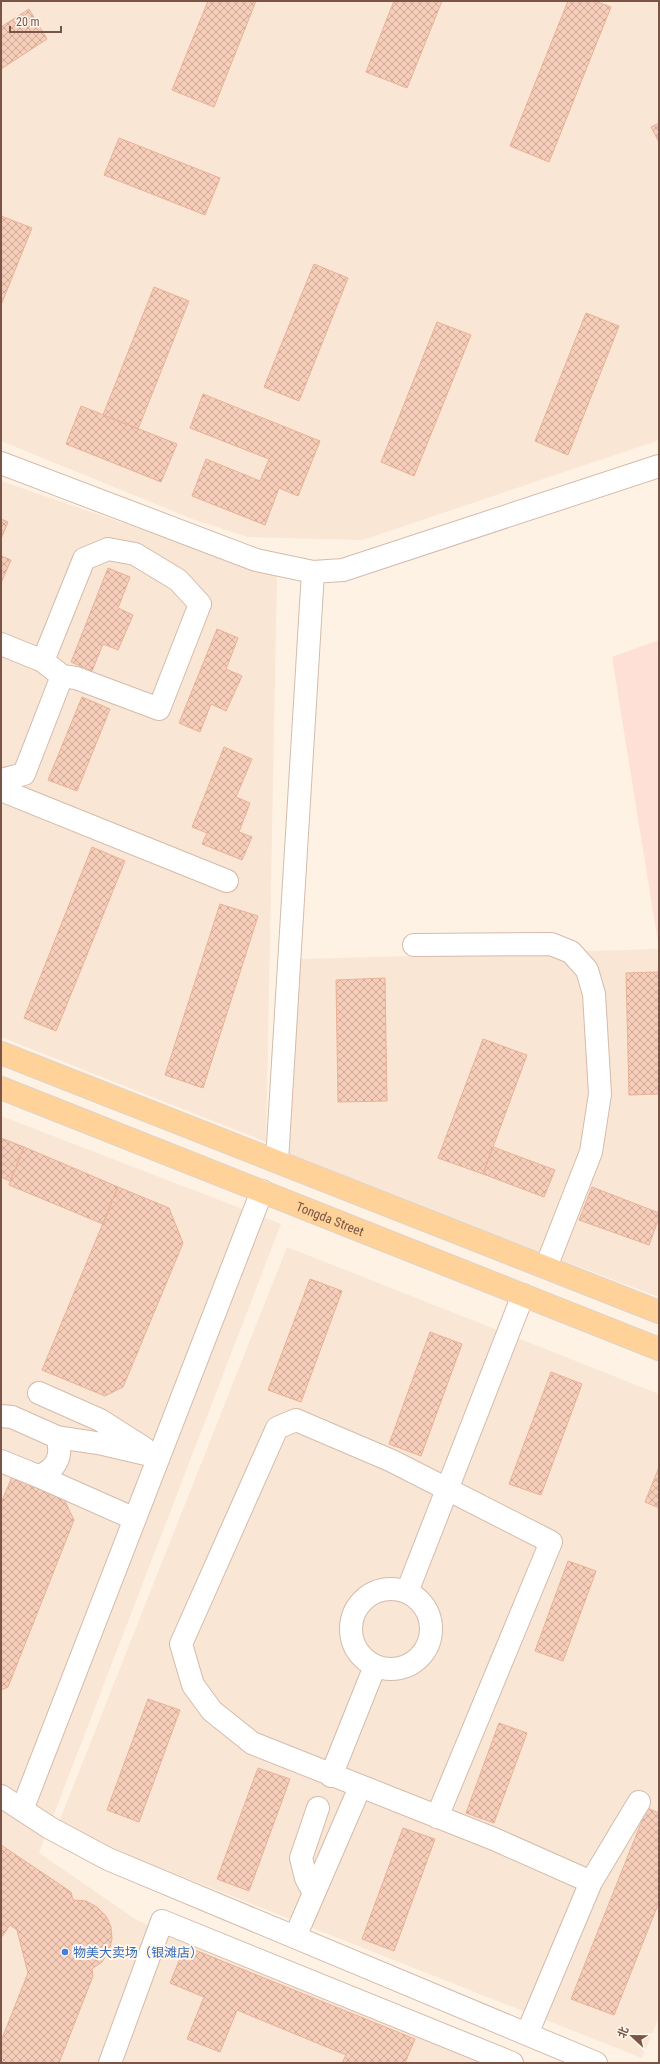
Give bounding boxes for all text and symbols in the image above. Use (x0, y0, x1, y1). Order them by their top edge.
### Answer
scale bar (10, 8, 61, 34)
text: 20 m (16, 15, 40, 29)
street label: Tongda Street (294, 1198, 366, 1239)
place label: 物美大卖场（银滩店） (73, 1945, 203, 1960)
marker: 物美大卖场（银滩店） (60, 1947, 70, 1957)
north arrow (612, 2016, 652, 2056)
text: 北 (615, 2025, 631, 2040)

